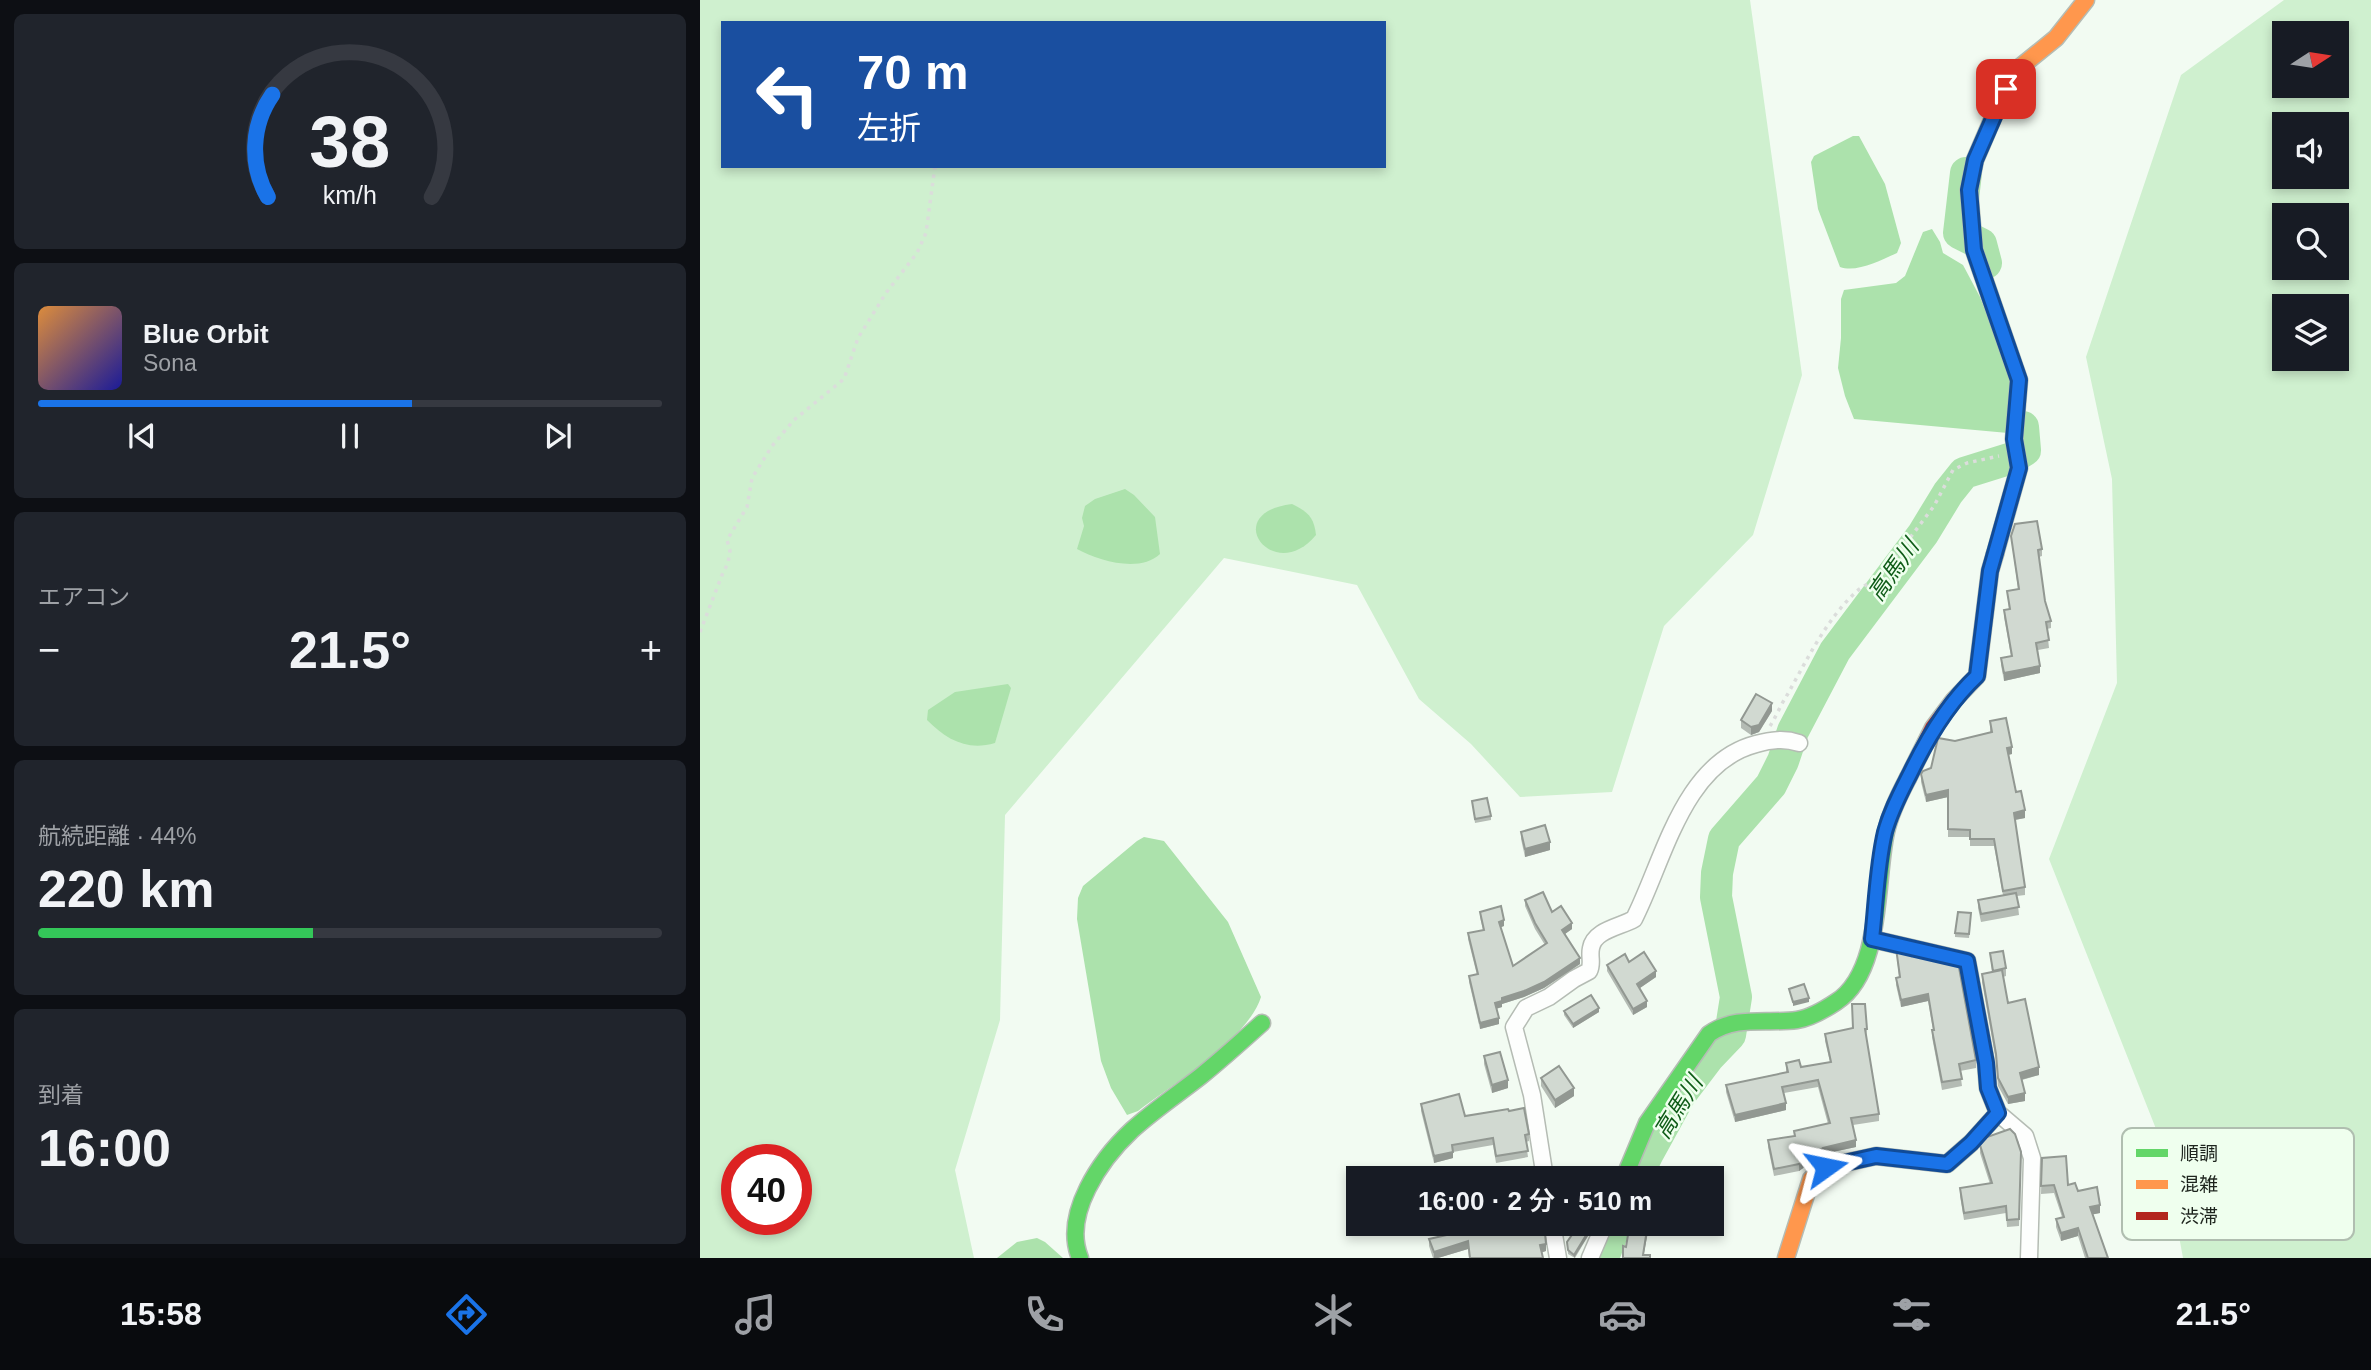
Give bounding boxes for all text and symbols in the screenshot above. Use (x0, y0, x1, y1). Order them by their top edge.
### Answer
north arrow (2272, 21, 2348, 98)
map controls (2272, 21, 2349, 371)
text: 70 m (857, 45, 969, 99)
icon: left (742, 49, 833, 140)
pin (1976, 59, 2036, 119)
icon: arrive (1987, 70, 2025, 108)
text: 38 (310, 102, 390, 183)
text: 左折 (857, 110, 921, 146)
button: sound (2272, 112, 2349, 189)
text: km/h (323, 181, 377, 209)
button: search (2272, 203, 2349, 280)
button: layers (2272, 294, 2349, 371)
text: Blue Orbit (143, 319, 269, 349)
text: Sona (143, 350, 197, 376)
icon: previous (123, 417, 161, 455)
icon: pause (331, 417, 369, 455)
icon: next (539, 417, 577, 455)
water label: 高馬川 (1863, 532, 1925, 606)
text: エアコン (38, 584, 130, 610)
text: 21.5° (289, 621, 411, 679)
text: − (38, 629, 60, 671)
text: + (640, 629, 662, 671)
text: 航続距離 · 44% (38, 823, 196, 849)
text: 220 km (38, 860, 214, 918)
water label: 高馬川 (1649, 1068, 1709, 1143)
text: 到着 (38, 1082, 84, 1108)
text: 16:00 (38, 1119, 171, 1177)
legend (2122, 1128, 2354, 1240)
position arrow (1789, 1130, 1863, 1204)
text: 順調 (2180, 1143, 2218, 1164)
speed limit sign: 40 (721, 1144, 812, 1235)
text: 混雑 (2180, 1174, 2218, 1195)
text: 16:00 · 2 分 · 510 m (1418, 1186, 1652, 1216)
text: 渋滞 (2180, 1206, 2218, 1227)
icon: directions (442, 1290, 491, 1339)
icon: music (731, 1290, 780, 1339)
icon: phone (1020, 1290, 1069, 1339)
icon: climate (1309, 1290, 1358, 1339)
icon: car (1598, 1290, 1647, 1339)
icon: filters (1887, 1290, 1936, 1339)
text: 15:58 (120, 1296, 202, 1332)
text: 21.5° (2176, 1296, 2251, 1332)

